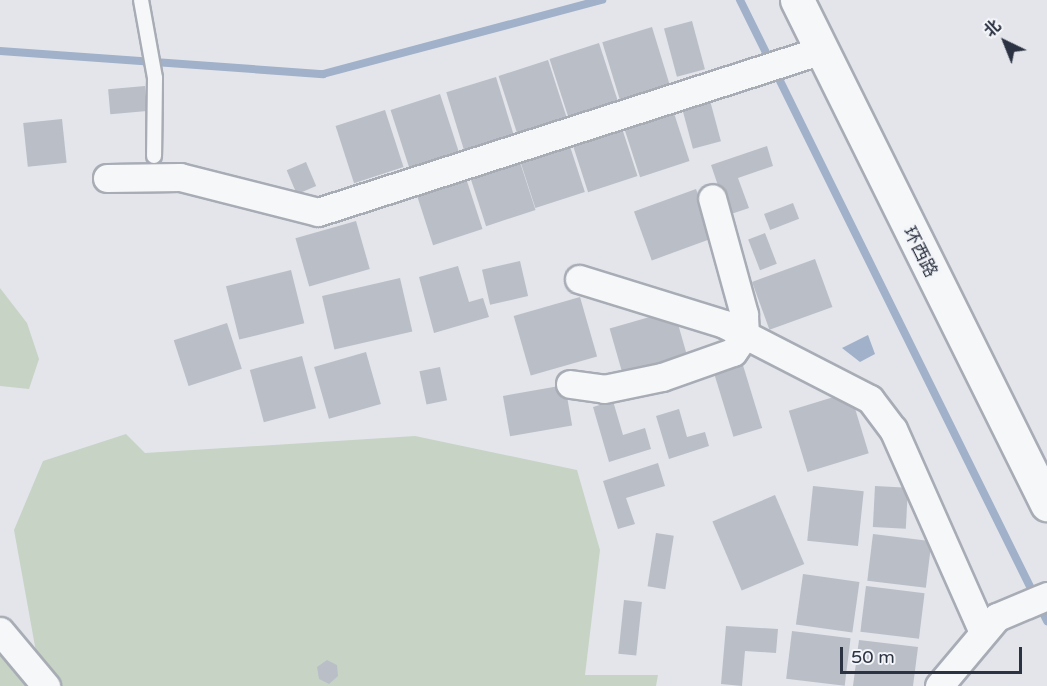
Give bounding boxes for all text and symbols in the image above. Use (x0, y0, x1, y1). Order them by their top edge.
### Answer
north arrow (975, 12, 1035, 72)
text: 北 (980, 16, 1005, 42)
street label: 环西路 (898, 223, 942, 281)
scale bar (843, 635, 1024, 673)
text: 50 m (851, 646, 895, 668)

